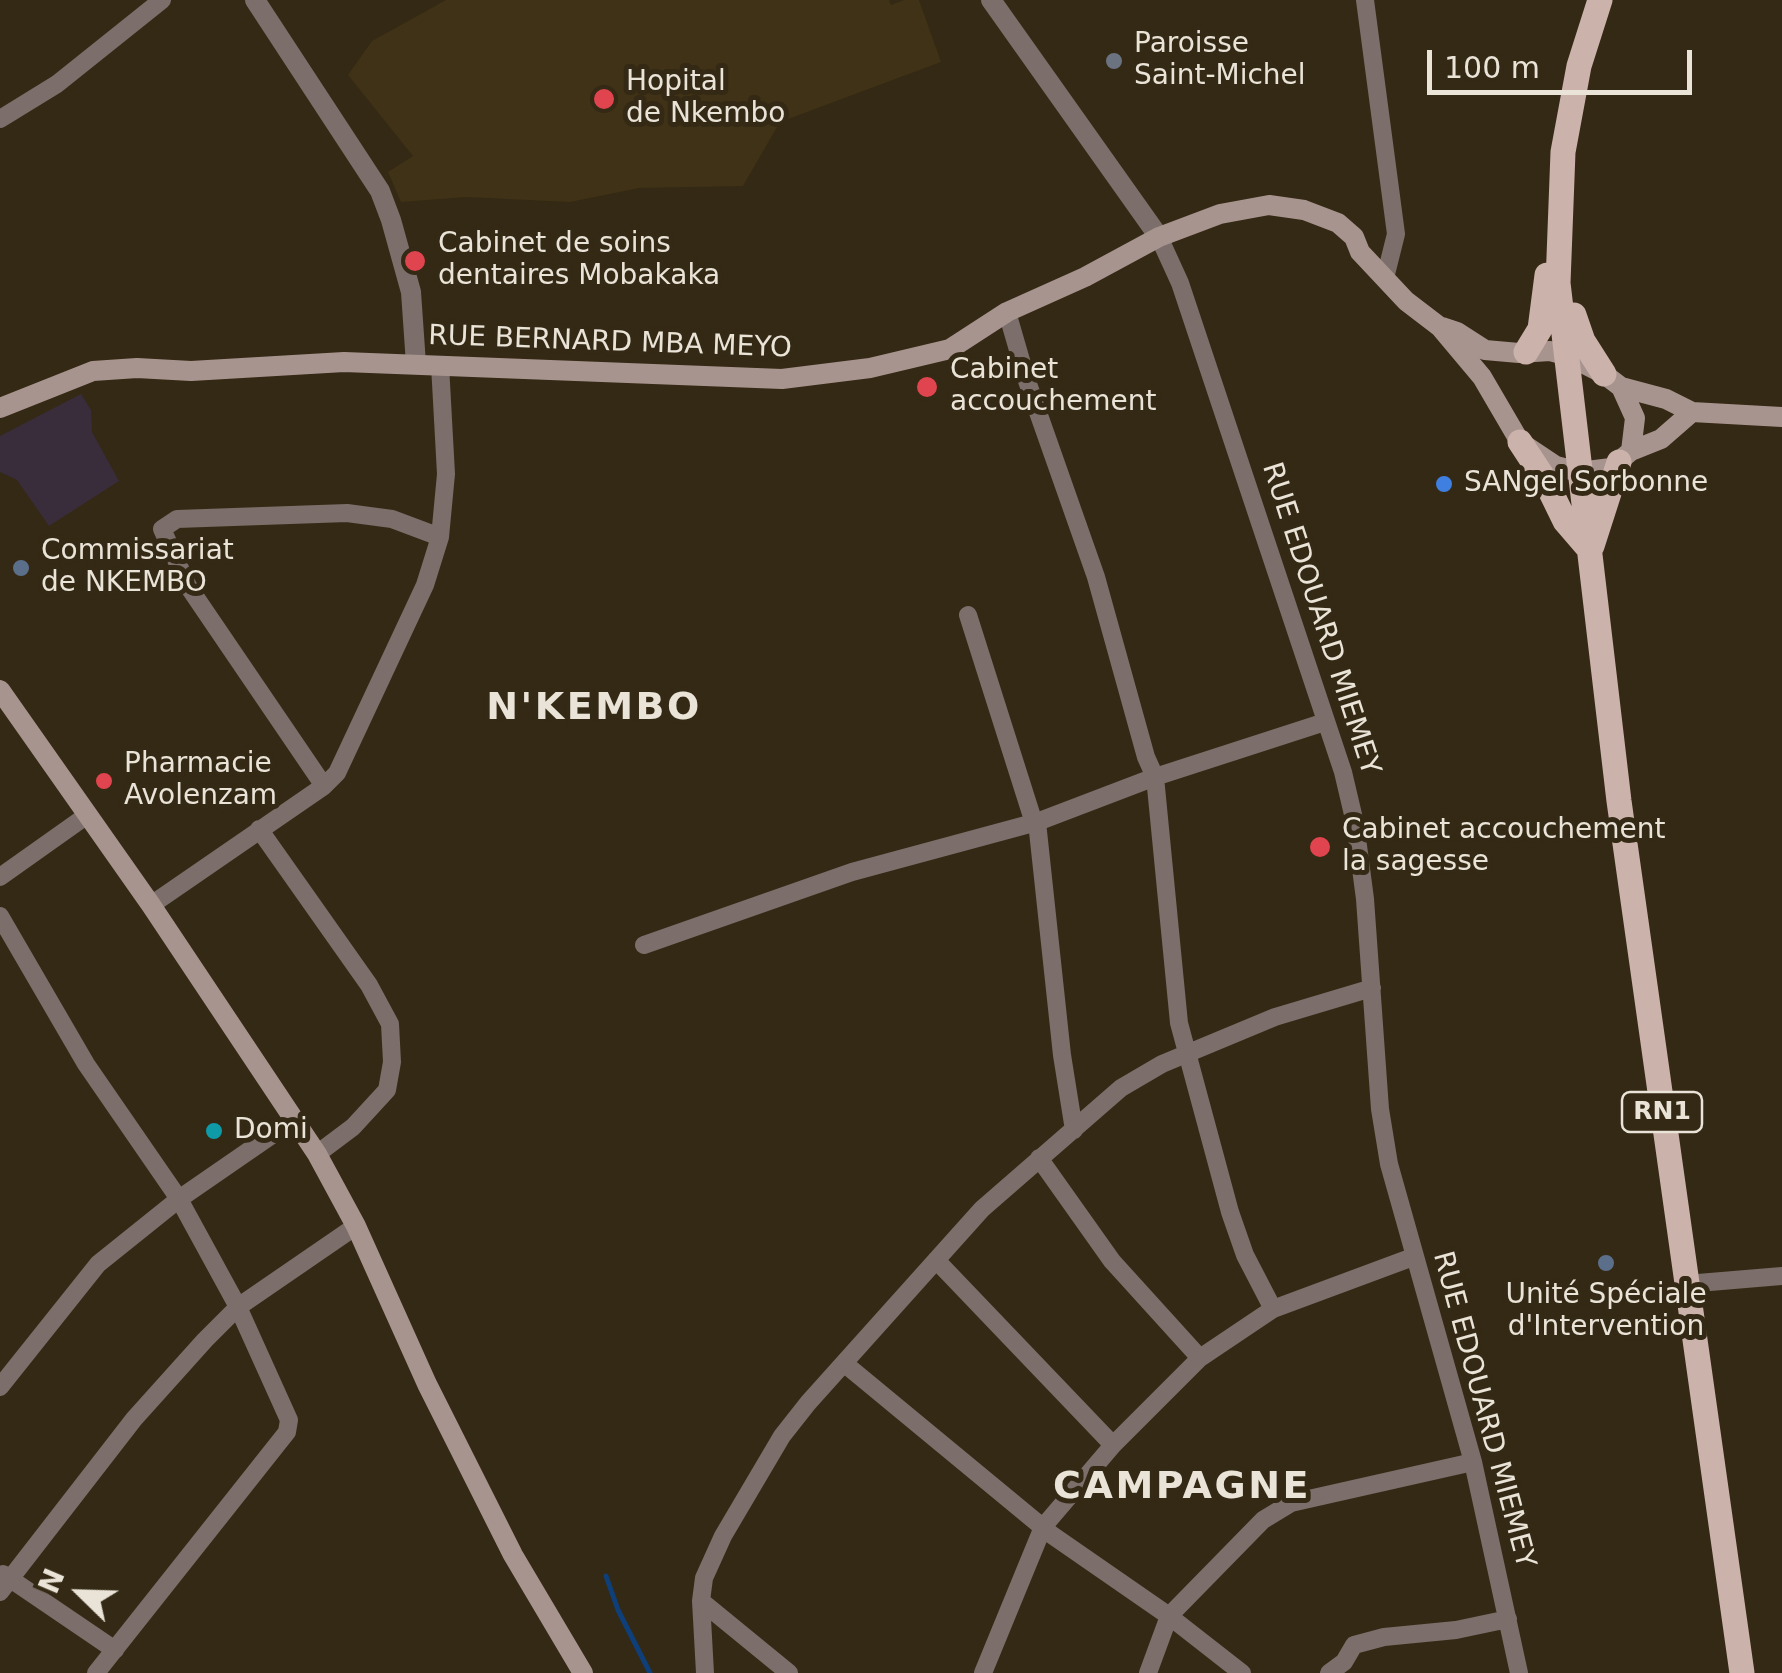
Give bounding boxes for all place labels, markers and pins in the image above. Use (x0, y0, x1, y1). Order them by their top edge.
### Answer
place label: Paroisse Saint-Michel (1134, 28, 1306, 94)
marker: Paroisse Saint-Michel (1103, 50, 1125, 72)
place label: Hopital de Nkembo (626, 66, 785, 132)
marker: Hopital de Nkembo (591, 86, 617, 112)
place label: Cabinet de soins dentaires Mobakaka (438, 228, 720, 294)
marker: Cabinet de soins dentaires Mobakaka (402, 248, 428, 274)
place label: Cabinet accouchement (950, 354, 1156, 420)
marker: Cabinet accouchement (914, 374, 940, 400)
place label: SANgel Sorbonne (1464, 467, 1708, 501)
marker: SANgel Sorbonne (1433, 473, 1455, 495)
place label: Commissariat de NKEMBO (41, 535, 234, 601)
marker: Commissariat de NKEMBO (10, 557, 32, 579)
place label: Pharmacie Avolenzam (124, 748, 277, 814)
marker: Pharmacie Avolenzam (93, 770, 115, 792)
place label: Cabinet accouchement la sagesse (1342, 814, 1666, 880)
marker: Cabinet accouchement la sagesse (1307, 834, 1333, 860)
place label: Domi (234, 1114, 308, 1148)
marker: Domi (203, 1120, 225, 1142)
marker: Unité Spéciale d'Intervention (1595, 1252, 1617, 1274)
place label: Unité Spéciale d'Intervention (1505, 1279, 1707, 1345)

